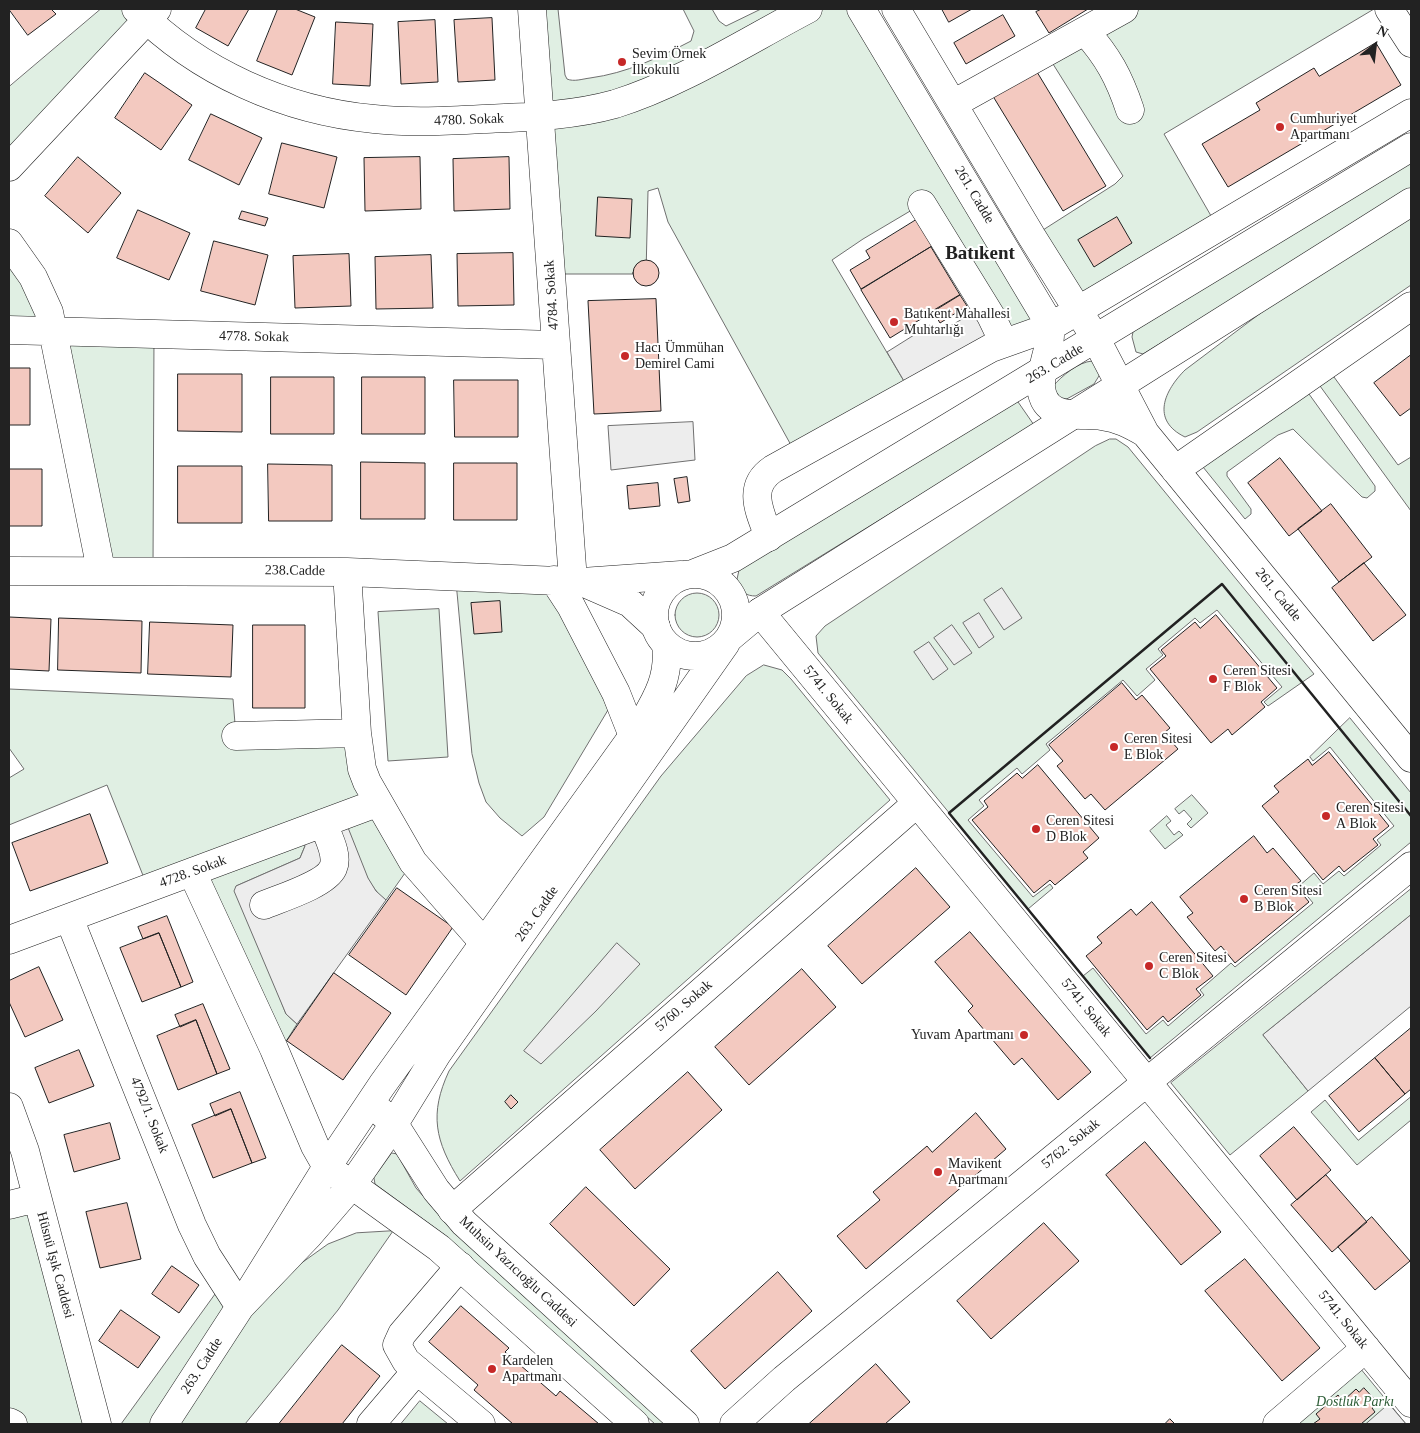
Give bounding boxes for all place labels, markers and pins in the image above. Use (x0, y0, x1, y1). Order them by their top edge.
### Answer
place label: Sevim Örnek İlkokulu (632, 46, 706, 78)
marker: Sevim Örnek İlkokulu (616, 56, 628, 68)
place label: Cumhuriyet Apartmanı (1290, 111, 1357, 144)
marker: Cumhuriyet Apartmanı (1274, 121, 1286, 133)
place label: Batıkent Mahallesi Muhtarlığı (904, 306, 1010, 338)
marker: Batıkent Mahallesi Muhtarlığı (888, 316, 900, 328)
place label: Hacı Ümmühan Demirel Cami (635, 340, 724, 372)
marker: Hacı Ümmühan Demirel Cami (619, 350, 631, 362)
place label: Ceren Sitesi F Blok (1223, 663, 1291, 696)
marker: Ceren Sitesi F Blok (1207, 673, 1219, 685)
place label: Ceren Sitesi E Blok (1124, 731, 1192, 764)
marker: Ceren Sitesi E Blok (1108, 741, 1120, 753)
place label: Ceren Sitesi A Blok (1336, 800, 1404, 832)
marker: Ceren Sitesi A Blok (1320, 810, 1332, 822)
place label: Ceren Sitesi D Blok (1046, 813, 1114, 846)
marker: Ceren Sitesi D Blok (1030, 823, 1042, 835)
place label: Ceren Sitesi B Blok (1254, 883, 1322, 916)
marker: Ceren Sitesi B Blok (1238, 893, 1250, 905)
place label: Ceren Sitesi C Blok (1159, 950, 1227, 982)
marker: Ceren Sitesi C Blok (1143, 960, 1155, 972)
place label: Yuvam Apartmanı (911, 1027, 1014, 1043)
marker: Yuvam Apartmanı (1018, 1029, 1030, 1041)
place label: Mavikent Apartmanı (948, 1156, 1008, 1188)
marker: Mavikent Apartmanı (932, 1166, 944, 1178)
place label: Kardelen Apartmanı (502, 1353, 562, 1385)
marker: Kardelen Apartmanı (486, 1363, 498, 1375)

